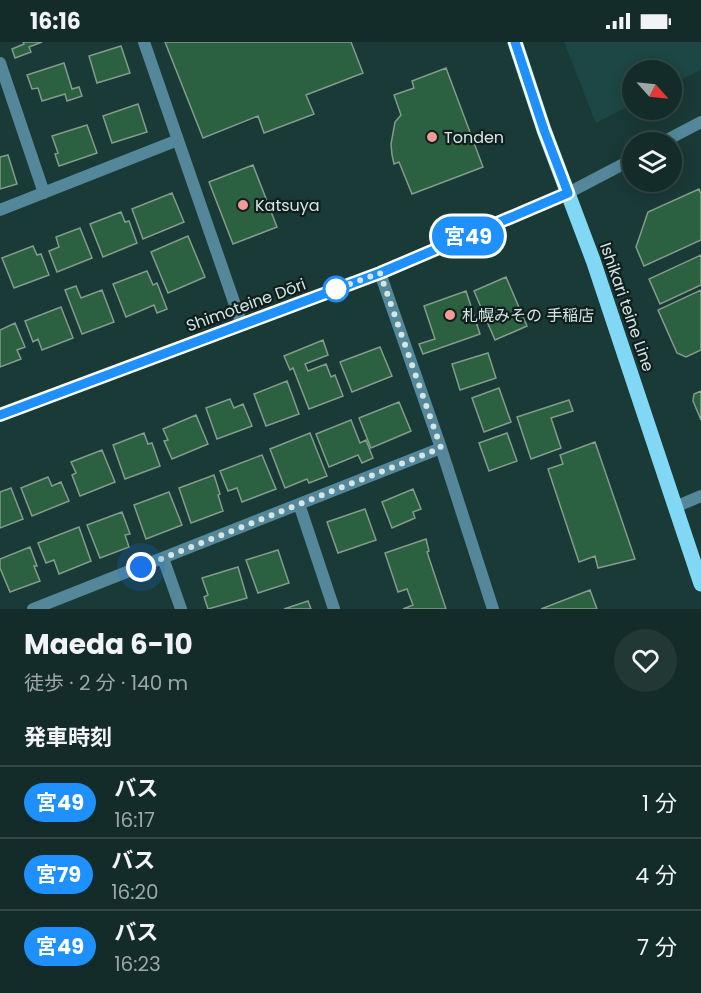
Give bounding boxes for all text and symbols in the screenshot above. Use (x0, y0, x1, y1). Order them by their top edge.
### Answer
text: 16:16 (30, 6, 81, 37)
north arrow (622, 60, 682, 120)
map controls (622, 60, 682, 192)
place label: Tonden (444, 126, 504, 149)
marker: Tonden (425, 130, 439, 144)
button: layers (622, 132, 682, 192)
place label: Katsuya (255, 194, 320, 217)
marker: Katsuya (236, 198, 250, 212)
line badge: 宮49 (434, 216, 502, 256)
text: 宮49 (444, 222, 492, 251)
street label: Ishikari teine Line (594, 240, 660, 375)
street label: Shimoteine Dōri (183, 273, 309, 337)
unlabelled marker (323, 276, 349, 302)
place label: 札幌みその 手稲店 (462, 304, 594, 327)
marker: 札幌みその 手稲店 (443, 308, 457, 322)
your location (126, 552, 156, 582)
text: Maeda 6-10 (24, 625, 193, 664)
button: heart (614, 629, 677, 692)
text: 徒歩 · 2 分 · 140 m (24, 669, 188, 697)
text: 発車時刻 (24, 722, 112, 753)
text: バス (114, 773, 158, 804)
text: 宮49 (36, 788, 84, 817)
text: 1 分 (642, 788, 677, 819)
text: 16:17 (114, 806, 155, 834)
text: バス (111, 845, 155, 876)
text: 宮79 (36, 860, 81, 889)
text: 4 分 (635, 860, 677, 891)
text: 16:20 (111, 878, 159, 906)
text: バス (114, 917, 158, 948)
text: 宮49 (36, 932, 84, 961)
text: 7 分 (637, 932, 677, 963)
text: 16:23 (114, 950, 161, 978)

